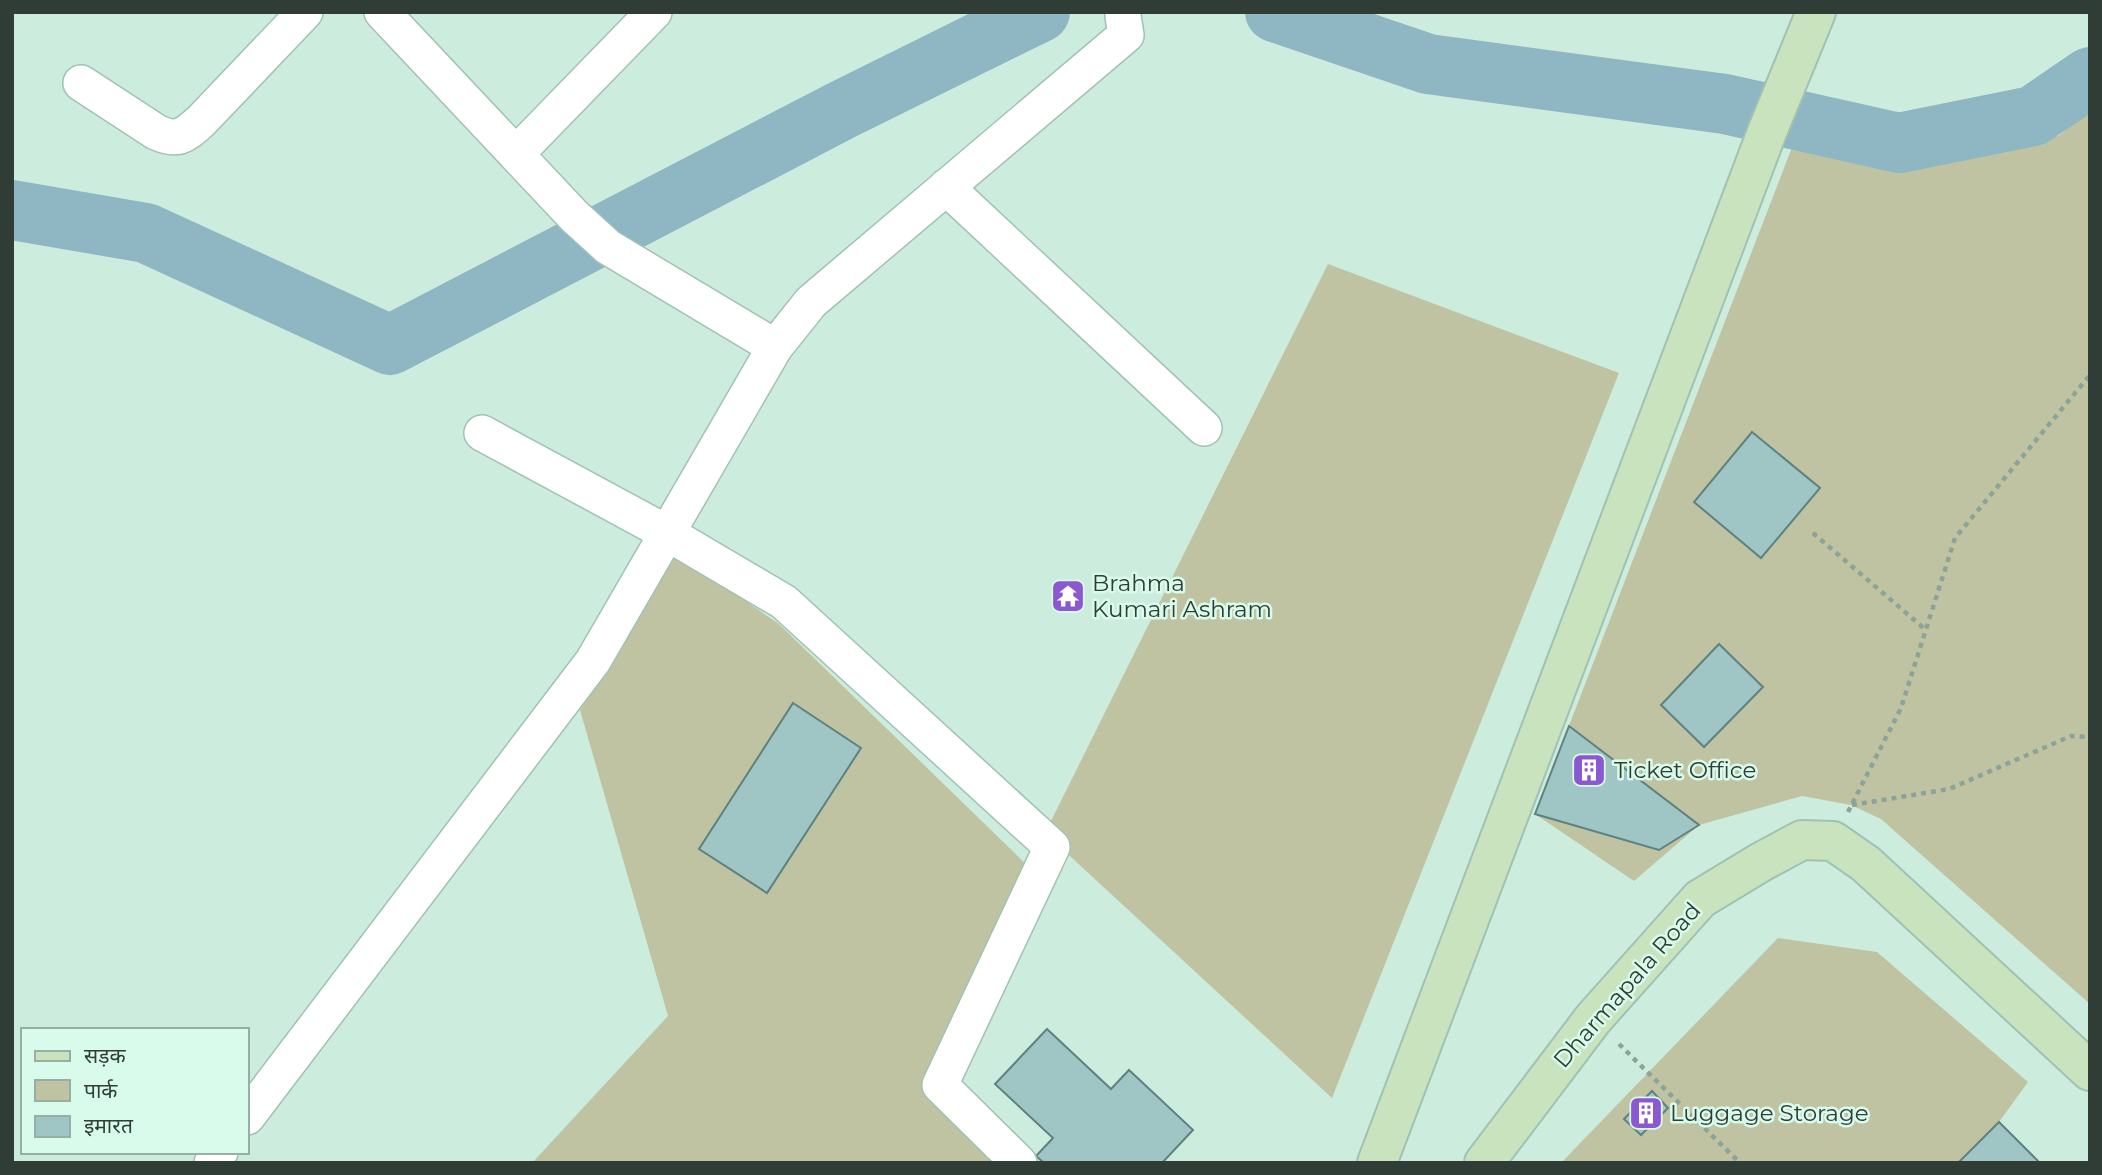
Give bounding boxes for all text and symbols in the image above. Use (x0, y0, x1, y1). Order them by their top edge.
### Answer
place label: Brahma Kumari Ashram (1092, 569, 1272, 623)
temple icon: Brahma Kumari Ashram (1049, 577, 1087, 615)
building icon: Ticket Office (1570, 751, 1608, 789)
place label: Ticket Office (1614, 756, 1756, 784)
street label: Dharmapala Road (1548, 897, 1706, 1073)
legend (21, 1028, 248, 1154)
text: सड़क (84, 1043, 126, 1068)
text: पार्क (84, 1078, 118, 1103)
building icon: Luggage Storage (1627, 1094, 1665, 1132)
place label: Luggage Storage (1670, 1099, 1869, 1127)
text: इमारत (84, 1113, 134, 1138)

